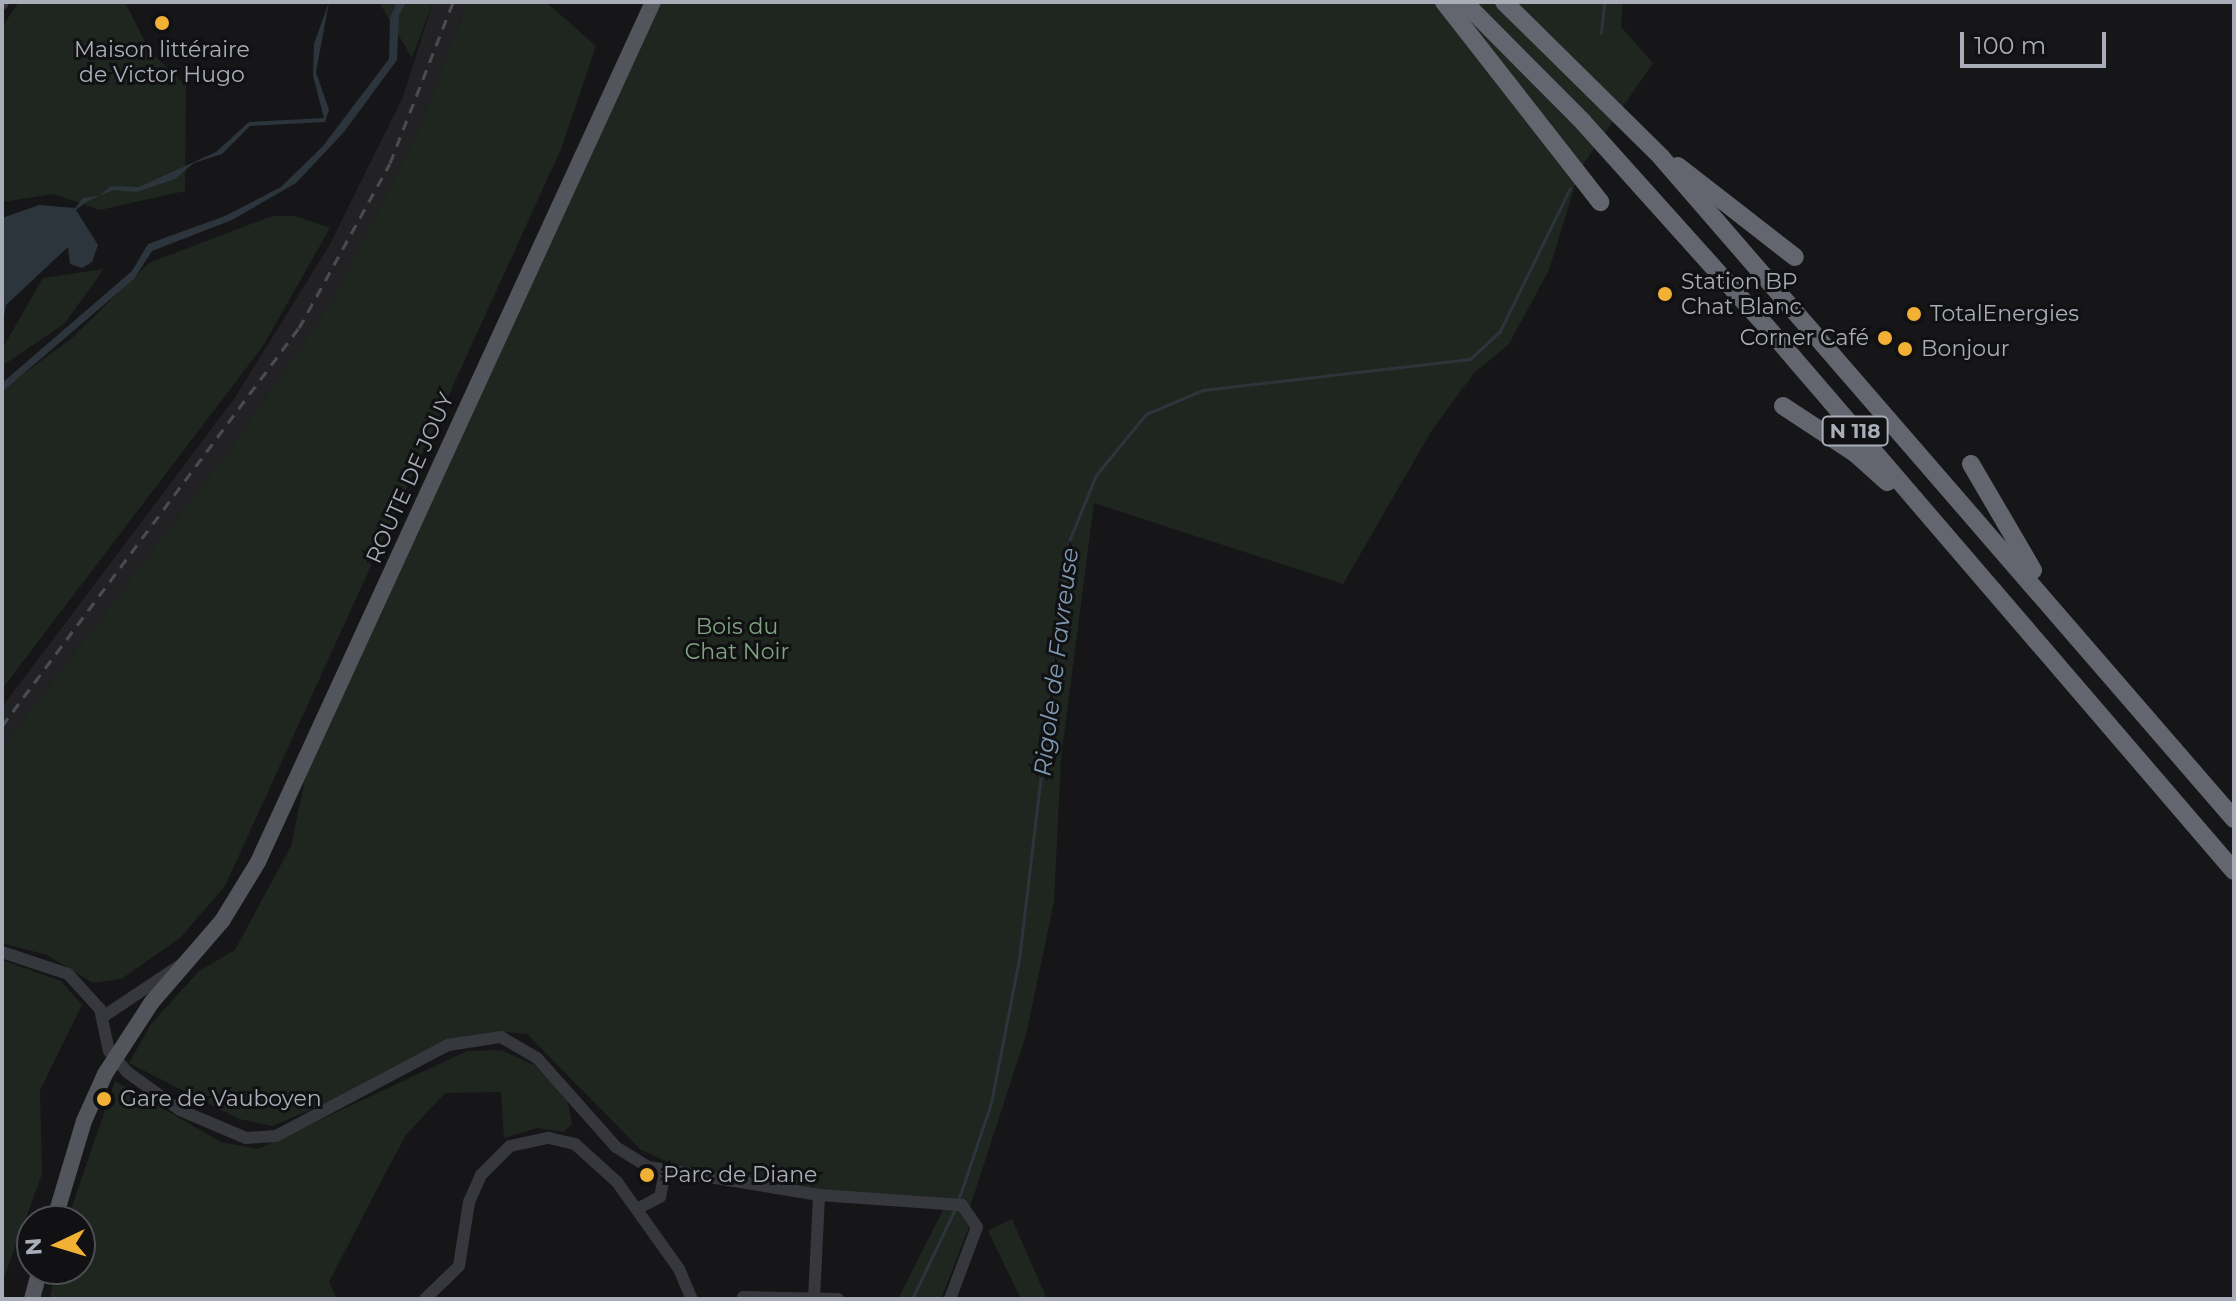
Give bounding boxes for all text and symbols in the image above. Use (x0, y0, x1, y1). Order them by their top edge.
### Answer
marker: Maison littéraire de Victor Hugo (153, 14, 171, 32)
scale bar (1964, 16, 2110, 66)
text: 100 m (1974, 31, 2046, 60)
place label: Maison littéraire de Victor Hugo (74, 36, 250, 88)
place label: Station BP Chat Blanc (1681, 268, 1802, 320)
marker: Station BP Chat Blanc (1656, 285, 1674, 303)
place label: TotalEnergies (1930, 301, 2079, 327)
marker: TotalEnergies (1905, 305, 1923, 323)
place label: Corner Café (1740, 325, 1869, 351)
marker: Corner Café (1876, 329, 1894, 347)
place label: Bonjour (1921, 336, 2010, 362)
marker: Bonjour (1896, 340, 1914, 358)
street label: ROUTE DE JOUY (361, 389, 459, 567)
road number: N 118 (1821, 415, 1889, 447)
water label: Rigole de Favreuse (1028, 546, 1084, 778)
park label: Bois du Chat Noir (685, 613, 789, 664)
place label: Gare de Vauboyen (120, 1086, 322, 1112)
marker: Gare de Vauboyen (95, 1090, 113, 1108)
place label: Parc de Diane (663, 1162, 817, 1188)
marker: Parc de Diane (638, 1166, 656, 1184)
north arrow (16, 1205, 96, 1285)
text: N (19, 1237, 48, 1256)

